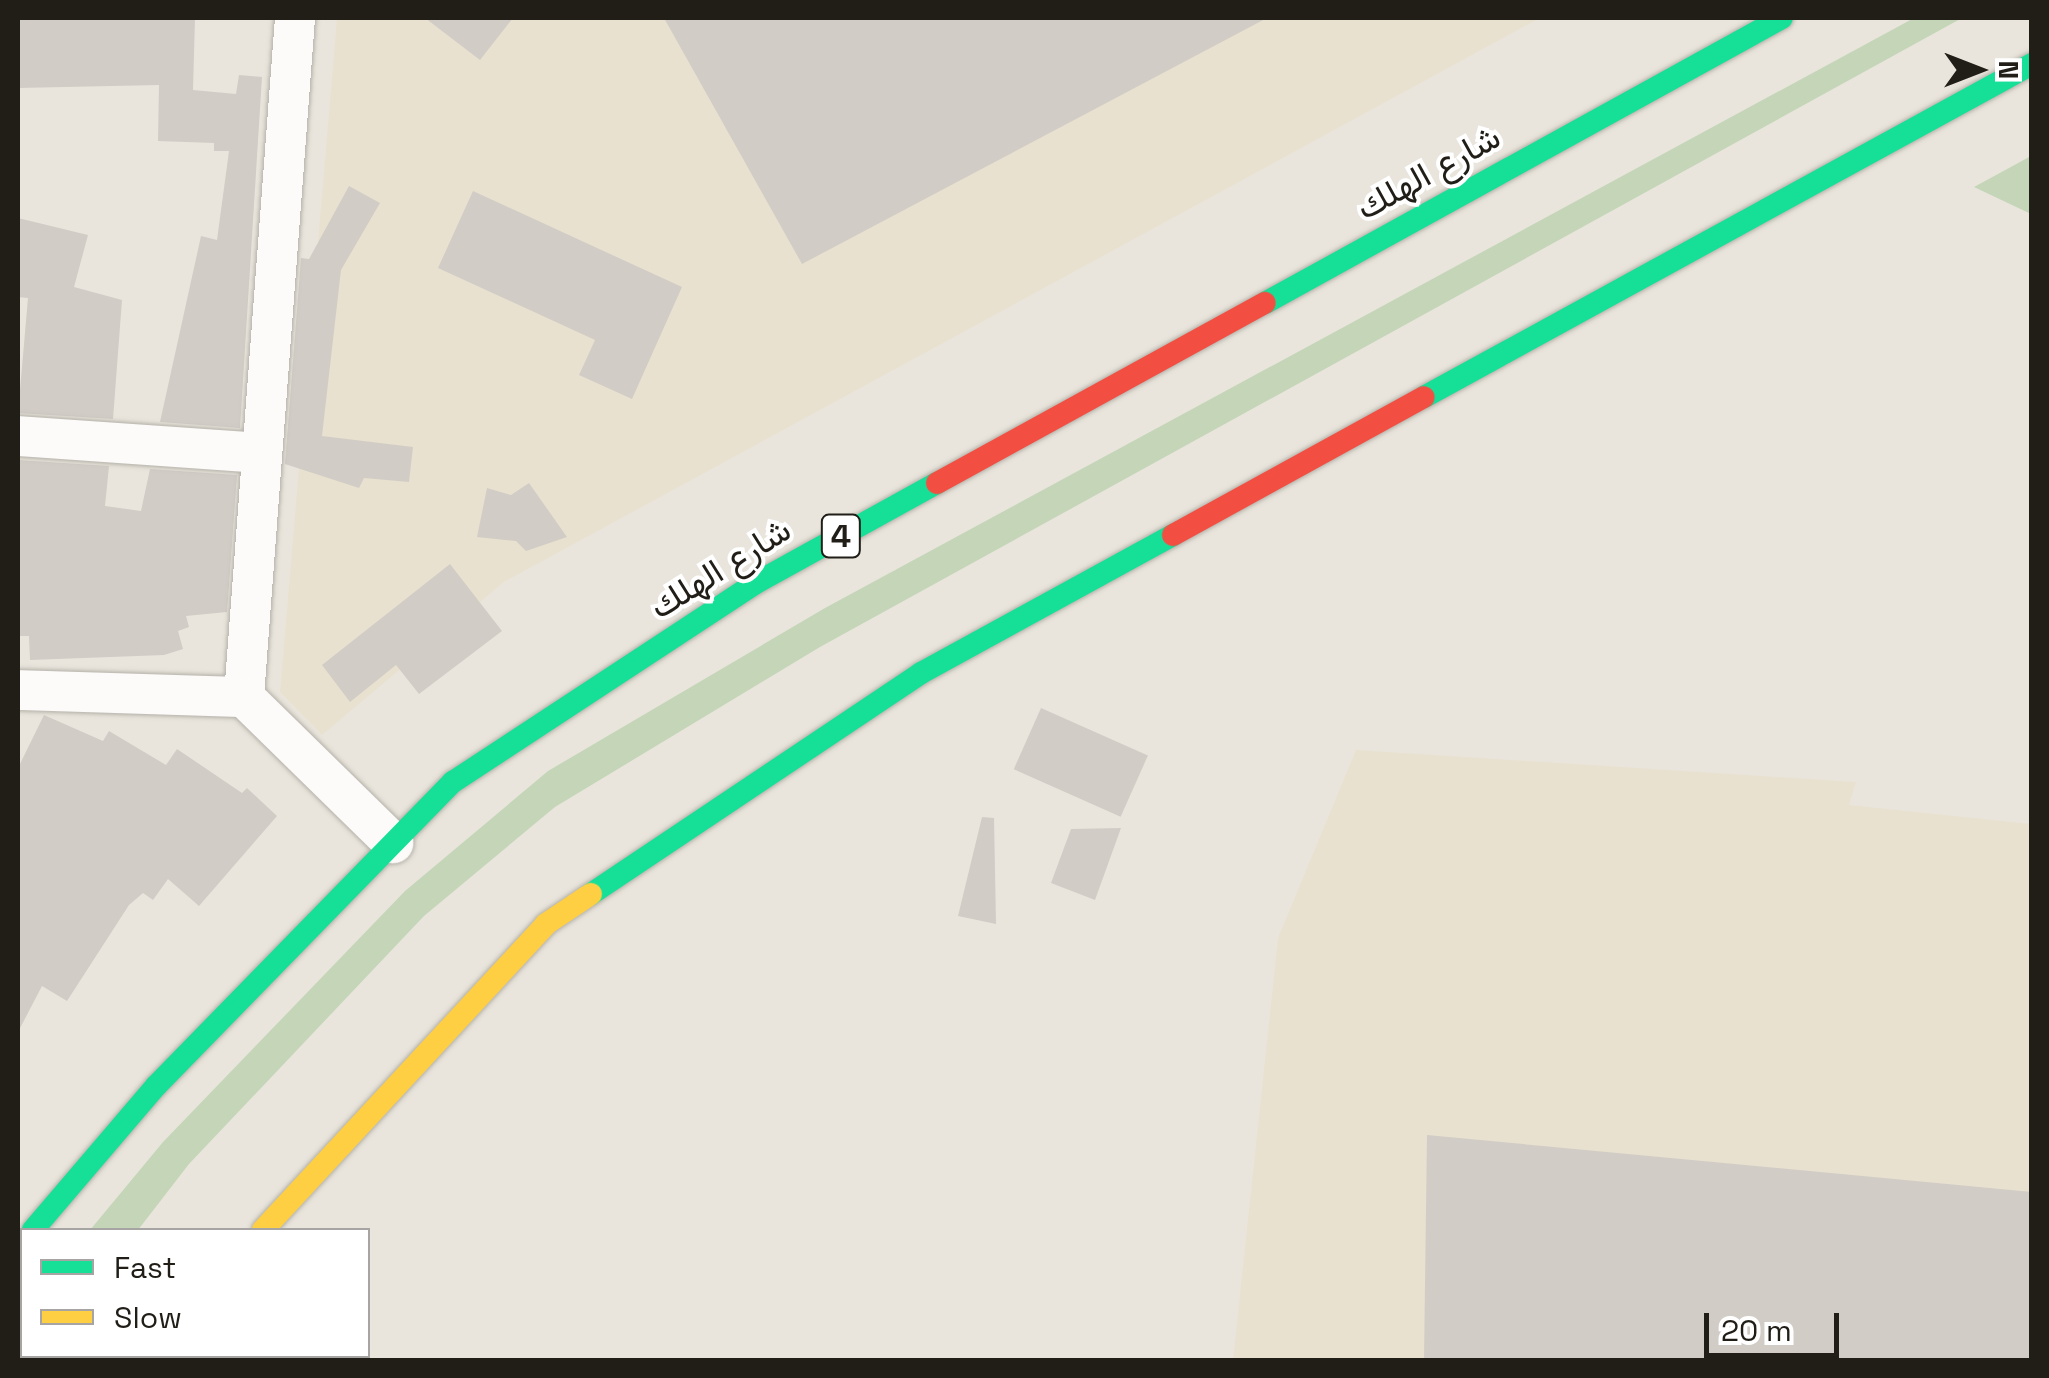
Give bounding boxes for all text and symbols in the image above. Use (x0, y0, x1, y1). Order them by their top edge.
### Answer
north arrow (1929, 20, 2029, 120)
text: N (1991, 61, 2027, 79)
street label: شارع الهلك (1349, 115, 1507, 229)
street label: شارع الهلك (642, 508, 798, 628)
road number: 4 (818, 509, 864, 563)
legend (20, 1228, 370, 1358)
text: Fast (114, 1248, 176, 1287)
scale bar (1709, 1293, 1844, 1355)
text: Slow (114, 1298, 182, 1337)
text: 20 m (1721, 1311, 1792, 1350)

